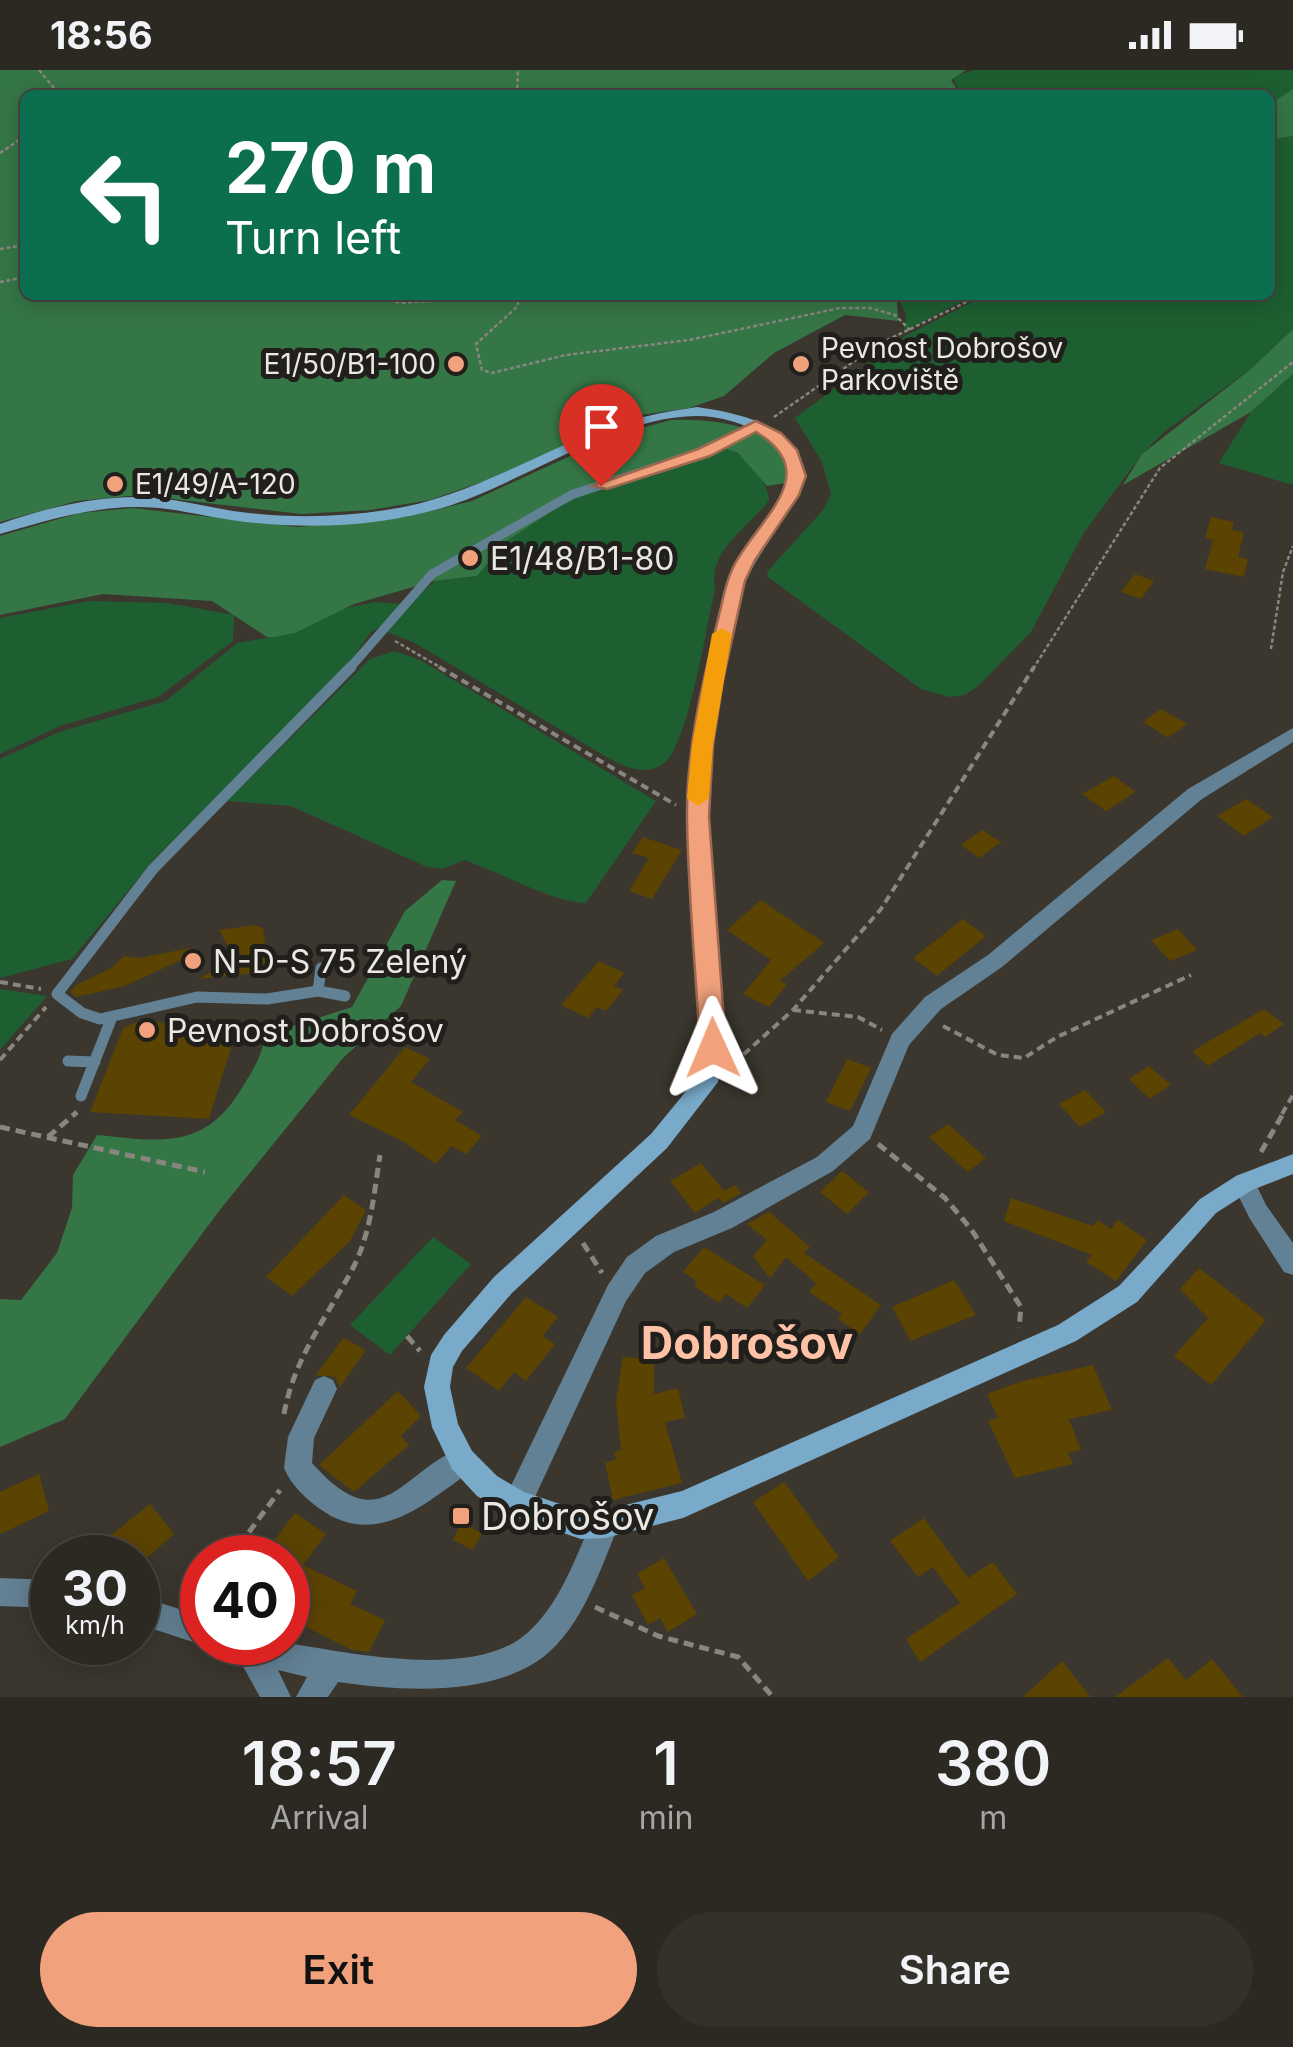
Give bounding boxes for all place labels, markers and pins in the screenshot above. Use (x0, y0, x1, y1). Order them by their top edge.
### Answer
place label: Pevnost Dobrošov Parkoviště (821, 331, 1063, 397)
place label: E1/50/B1-100 (264, 347, 436, 381)
marker: E1/50/B1-100 (445, 353, 467, 375)
marker: Pevnost Dobrošov Parkoviště (790, 353, 812, 375)
pin (559, 384, 644, 487)
place label: E1/49/A-120 (135, 467, 296, 501)
marker: E1/49/A-120 (104, 473, 126, 495)
place label: E1/48/B1-80 (490, 539, 674, 578)
marker: E1/48/B1-80 (459, 547, 481, 569)
place label: N-D-S 75 Zelený (213, 942, 467, 981)
marker: N-D-S 75 Zelený (182, 950, 204, 972)
place label: Pevnost Dobrošov (167, 1011, 444, 1050)
marker: Pevnost Dobrošov (136, 1019, 158, 1041)
place label: Dobrošov (481, 1493, 654, 1539)
marker: Dobrošov (450, 1505, 472, 1527)

